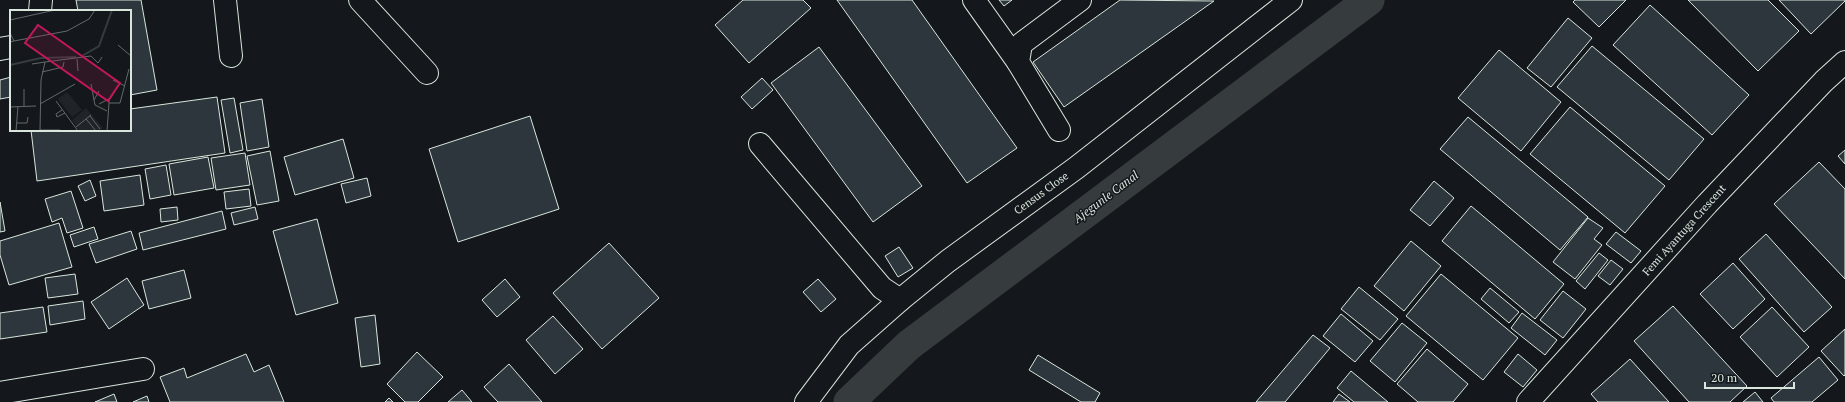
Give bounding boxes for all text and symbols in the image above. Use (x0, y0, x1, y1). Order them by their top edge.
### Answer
inset map (10, 10, 131, 131)
water label: Ajegunle Canal (1069, 167, 1142, 227)
street label: Census Close (1011, 168, 1071, 218)
street label: Femi Ayantuga Crescent (1639, 181, 1729, 279)
scale bar (1705, 364, 1794, 390)
text: 20 m (1711, 370, 1738, 385)

